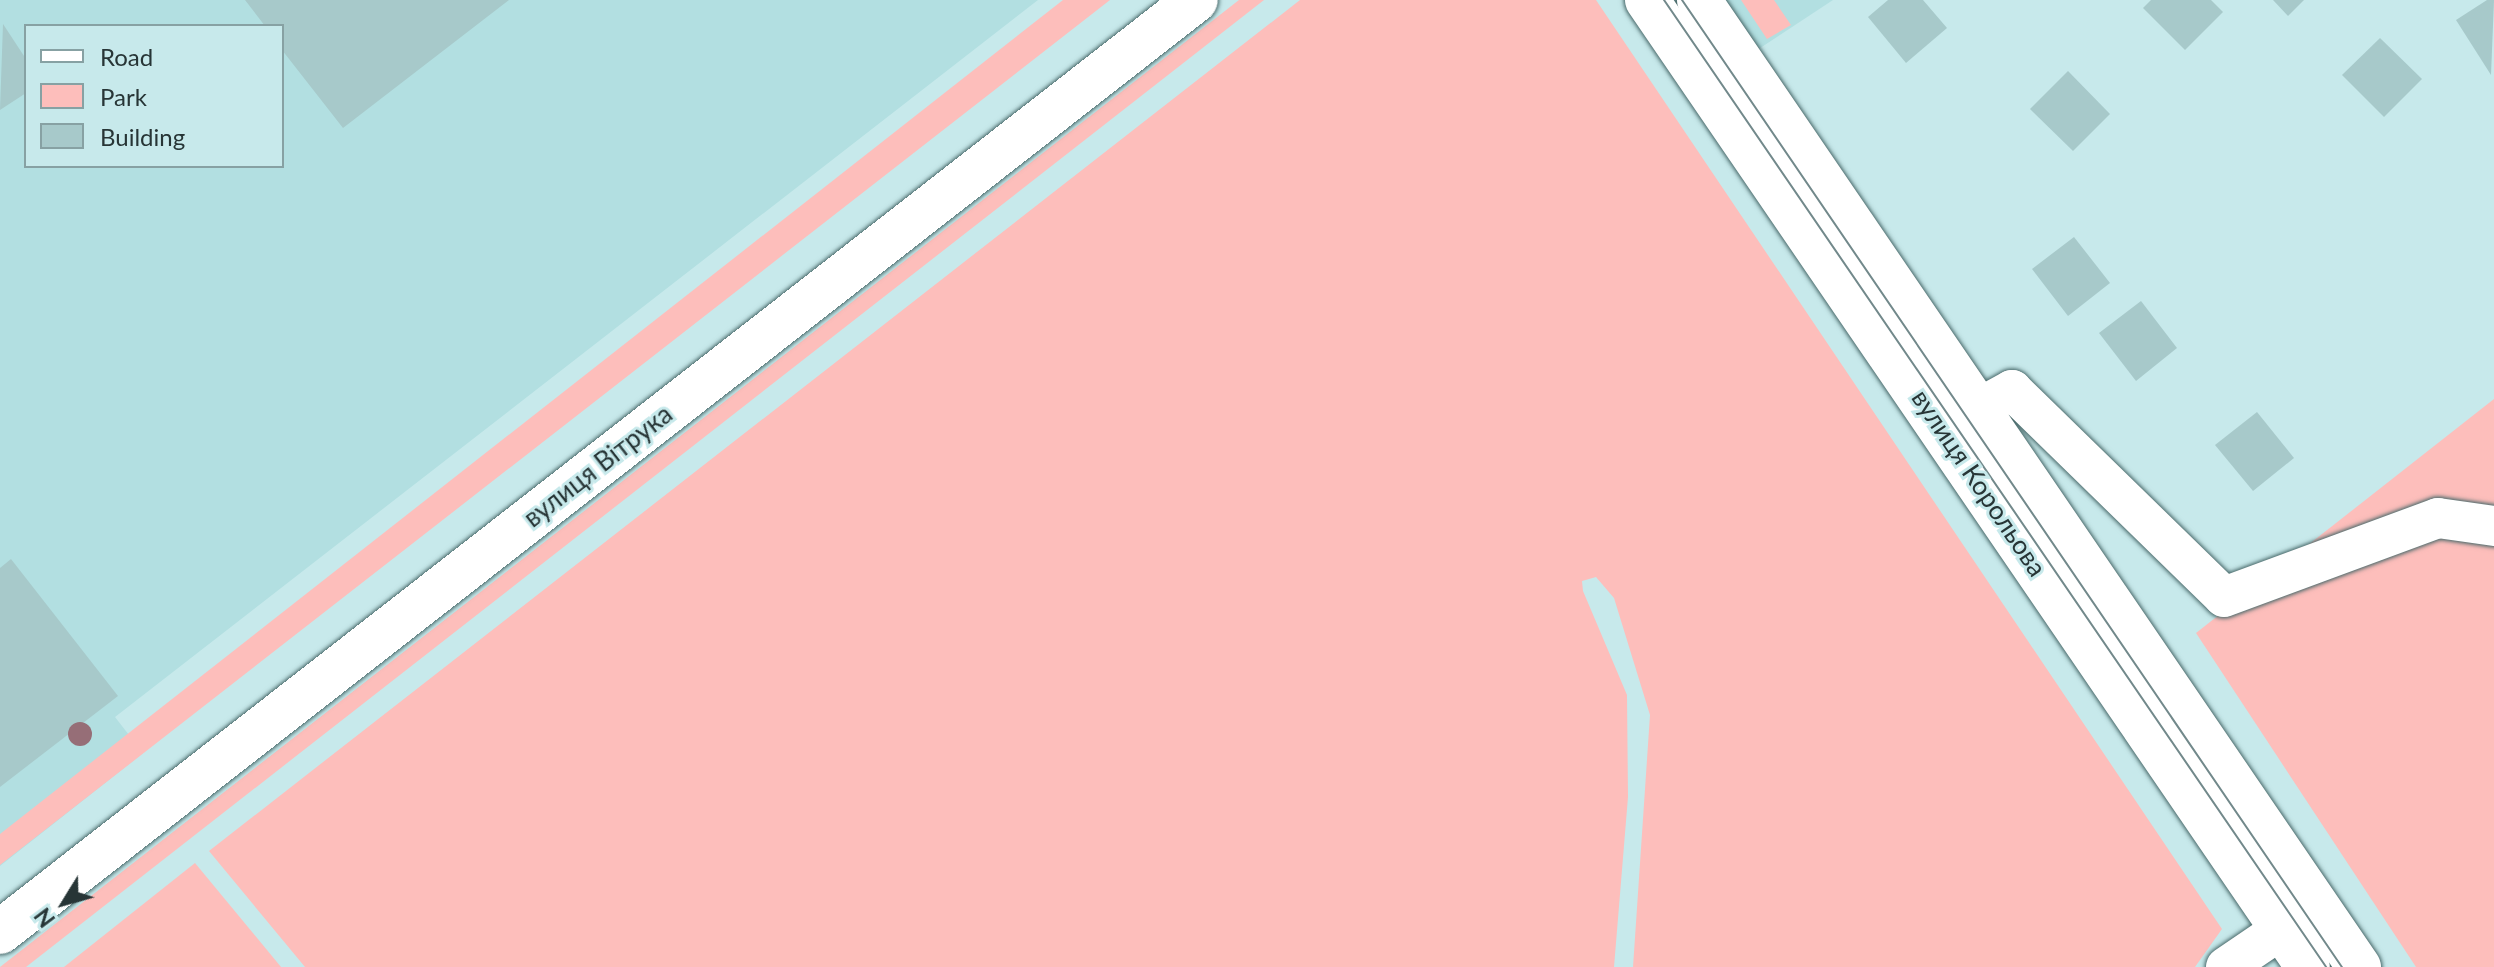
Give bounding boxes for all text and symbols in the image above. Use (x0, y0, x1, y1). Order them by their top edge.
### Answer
legend (24, 24, 284, 168)
text: Road (100, 42, 153, 71)
text: Park (100, 82, 147, 111)
text: Building (100, 122, 185, 151)
street label: вулиця Корольова (1905, 384, 2053, 582)
street label: вулиця Вітрука (517, 398, 679, 534)
north arrow (24, 863, 104, 943)
text: N (29, 903, 60, 933)

